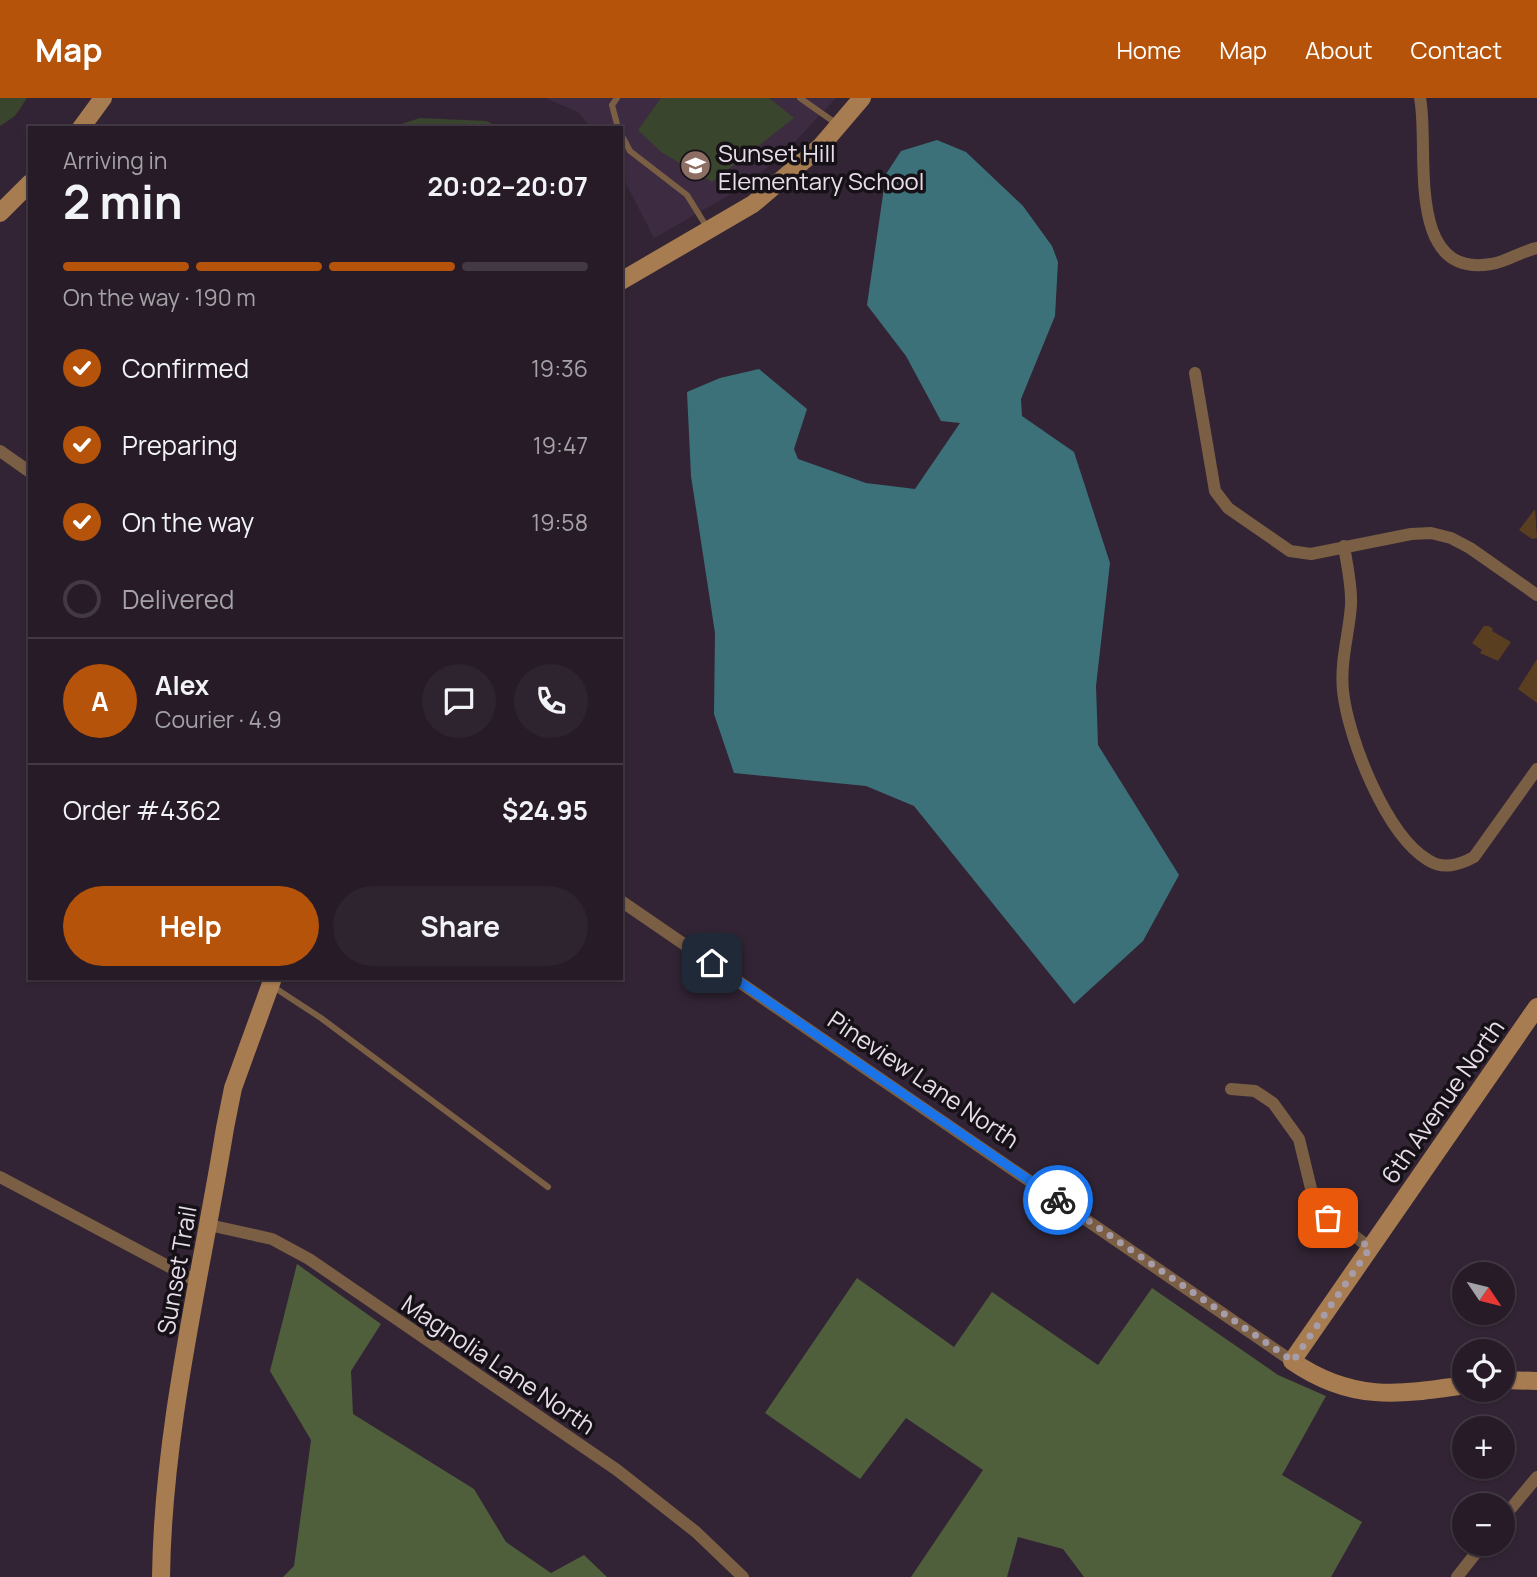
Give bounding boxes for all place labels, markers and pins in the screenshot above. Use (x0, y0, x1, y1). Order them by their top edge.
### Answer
place label: Sunset Hill Elementary School (718, 136, 924, 197)
school or university icon: Sunset Hill Elementary School (678, 149, 712, 183)
pin (682, 933, 742, 993)
pin (1298, 1188, 1358, 1248)

